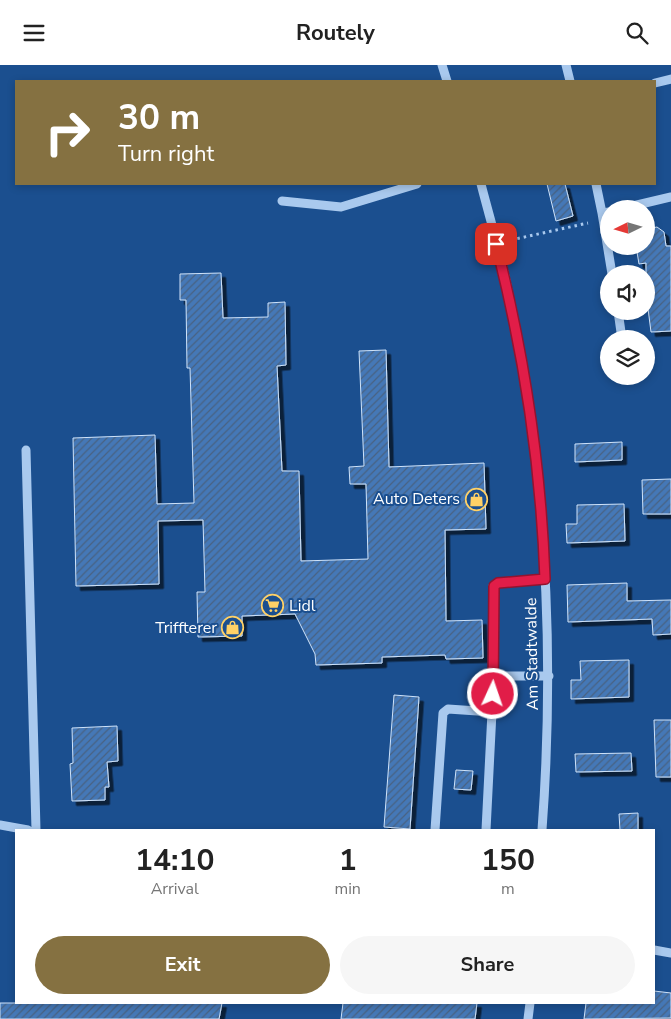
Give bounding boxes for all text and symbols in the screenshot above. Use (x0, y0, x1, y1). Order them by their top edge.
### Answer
text: Routely (296, 18, 375, 48)
icon: menu (20, 19, 48, 47)
icon: search (623, 19, 651, 47)
text: 30 m (118, 94, 200, 141)
icon: right (35, 100, 100, 165)
text: Turn right (118, 139, 214, 169)
north arrow (600, 200, 655, 255)
map controls (600, 200, 655, 385)
pin (475, 223, 517, 265)
icon: arrive (482, 230, 510, 258)
button: sound (600, 265, 655, 320)
button: layers (600, 330, 655, 385)
shop icon: Auto Deters (464, 487, 488, 511)
place label: Auto Deters (373, 488, 460, 510)
supermarket icon: Lidl (261, 594, 285, 618)
place label: Lidl (289, 595, 316, 617)
street label: Am Stadtwalde (520, 597, 544, 711)
shop icon: Triffterer (221, 616, 245, 640)
place label: Triffterer (155, 617, 217, 639)
position arrow (466, 667, 518, 719)
text: 14:10 (135, 840, 214, 881)
text: 1 (339, 840, 357, 881)
text: 150 (481, 840, 535, 881)
text: Arrival (151, 878, 199, 900)
text: min (334, 878, 361, 900)
text: m (501, 878, 515, 900)
button: Exit (35, 936, 330, 994)
button: Share (340, 936, 635, 994)

